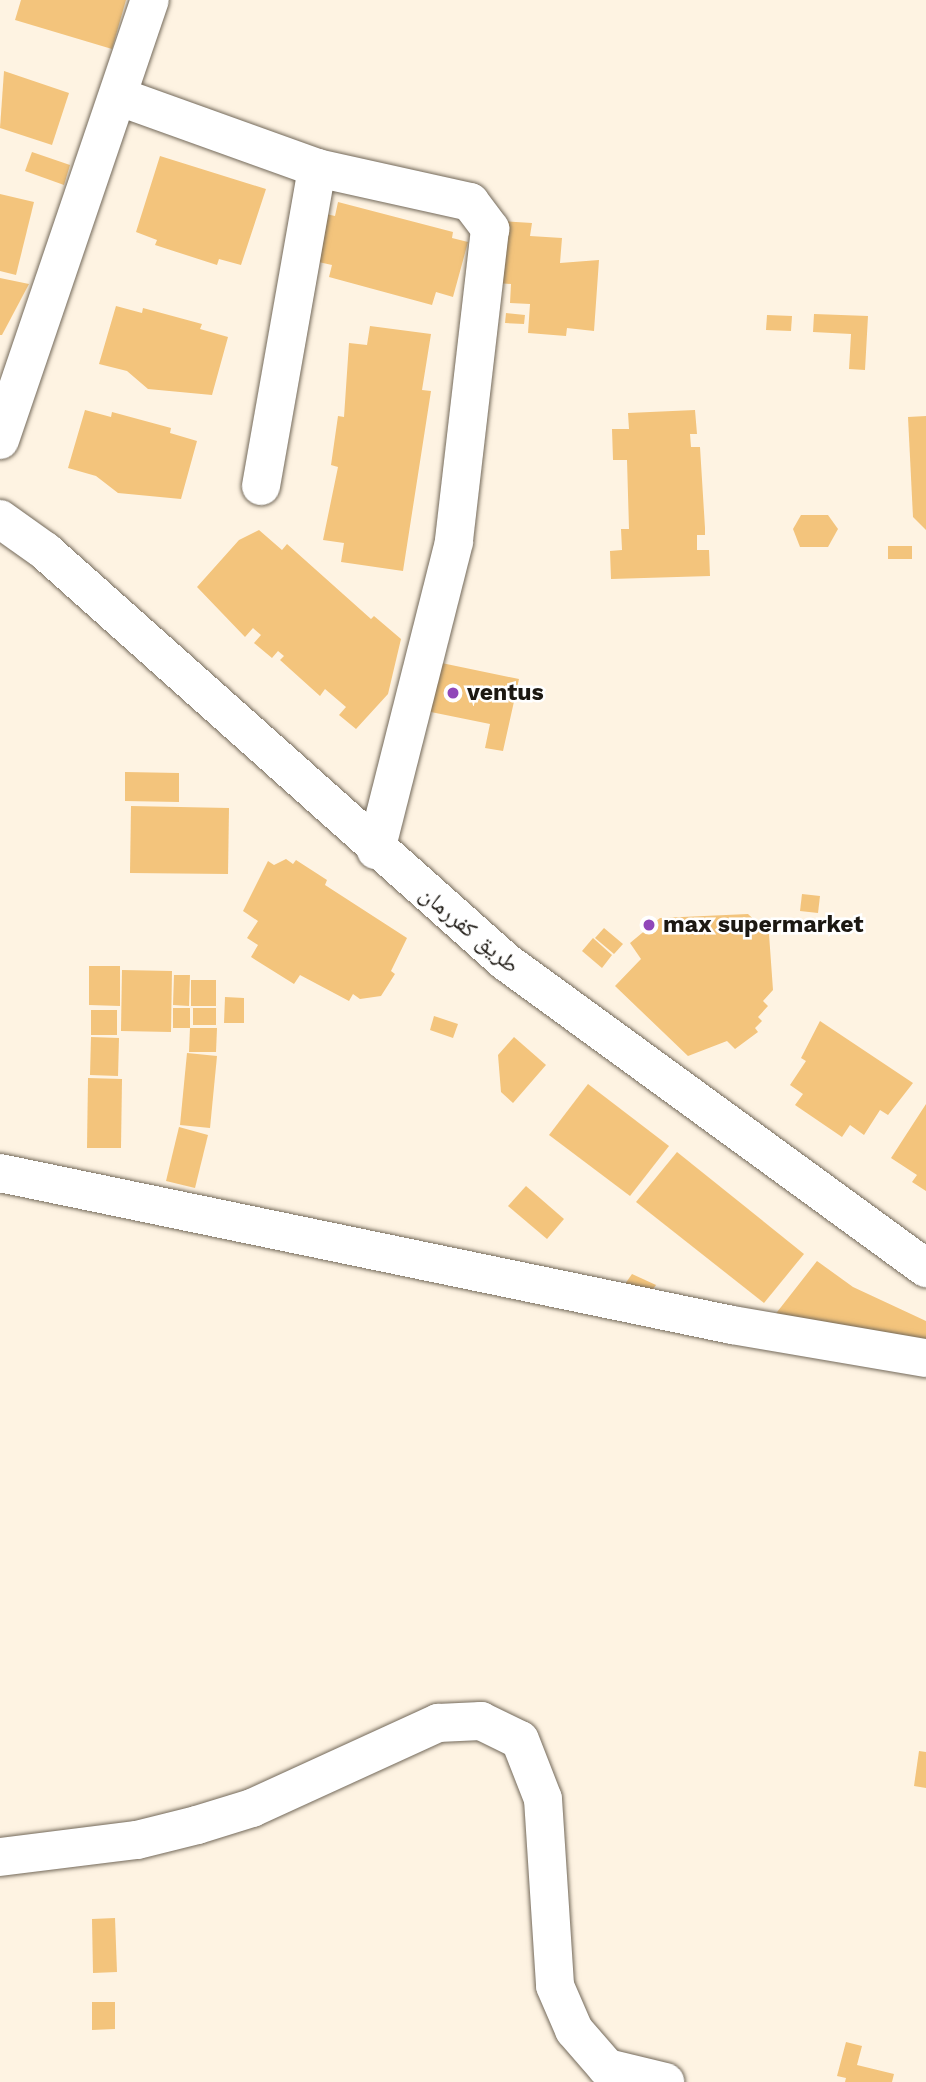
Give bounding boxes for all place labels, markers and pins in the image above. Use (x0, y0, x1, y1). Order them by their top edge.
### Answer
place label: ventus (467, 679, 544, 707)
marker: ventus (445, 685, 461, 701)
place label: max supermarket (663, 911, 864, 939)
marker: max supermarket (641, 917, 657, 933)

